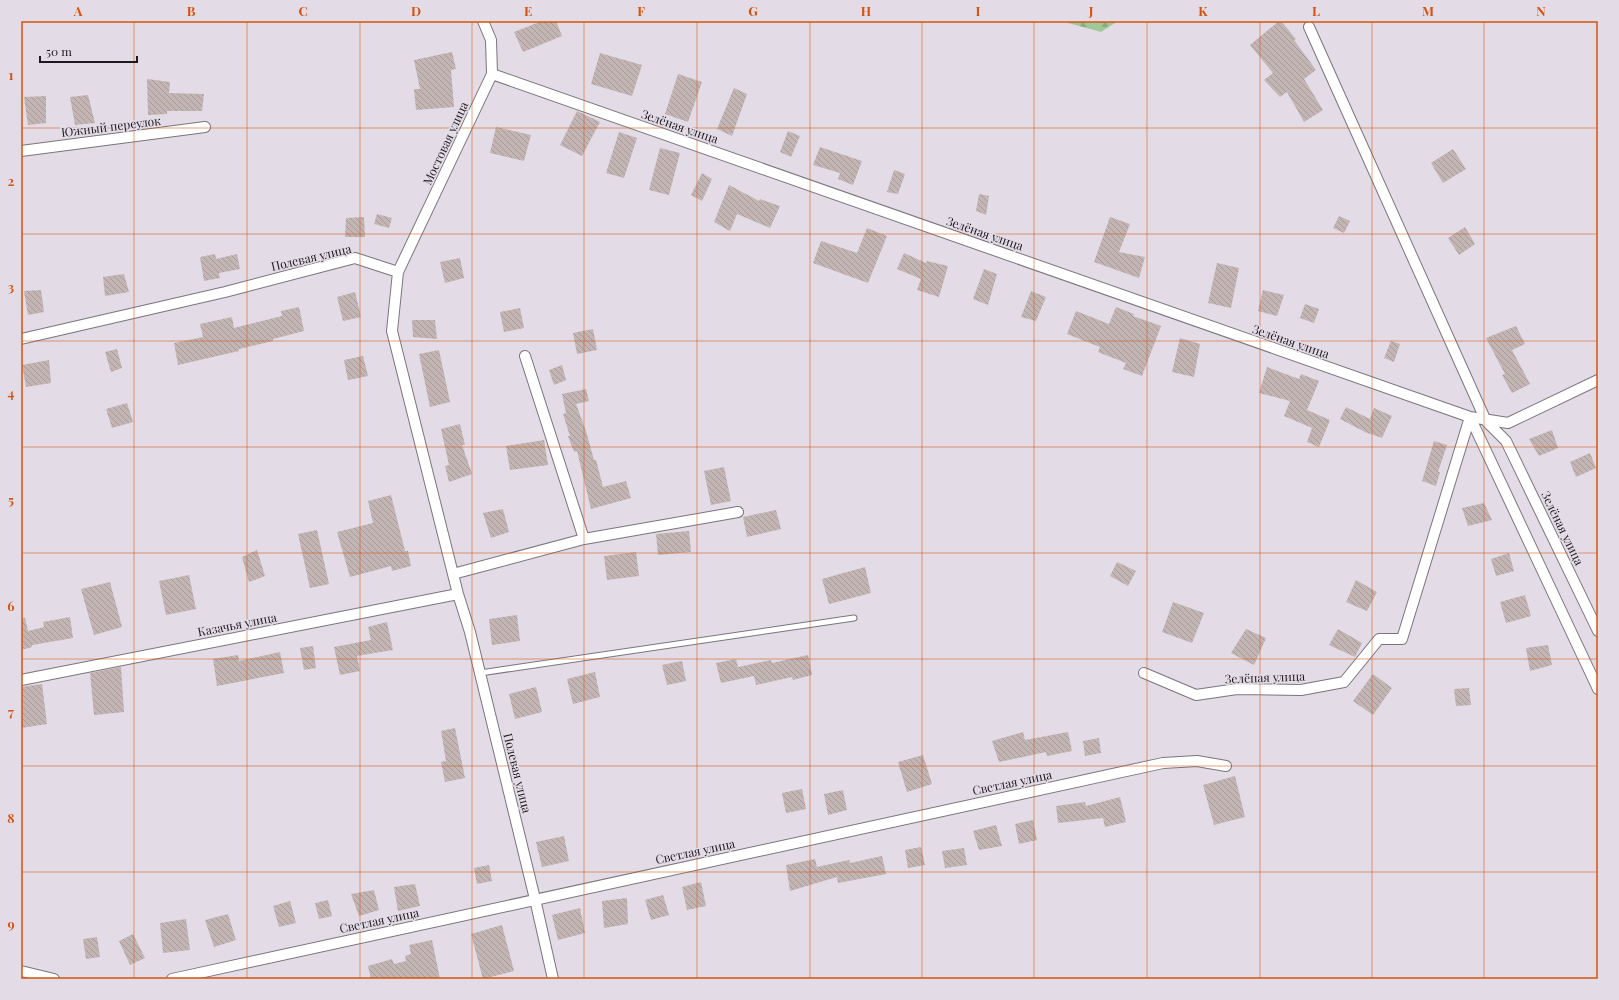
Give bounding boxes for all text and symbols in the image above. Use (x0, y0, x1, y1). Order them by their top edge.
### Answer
text: A (73, 2, 83, 19)
text: B (187, 2, 196, 19)
text: C (298, 2, 308, 19)
text: D (411, 2, 421, 19)
text: E (524, 2, 532, 19)
text: F (637, 2, 645, 19)
text: G (748, 2, 758, 19)
text: H (861, 2, 871, 19)
text: I (976, 2, 981, 19)
text: J (1088, 2, 1094, 19)
text: K (1198, 2, 1208, 19)
text: L (1312, 2, 1320, 19)
text: M (1422, 2, 1434, 19)
text: N (1536, 2, 1546, 19)
scale bar (40, 38, 137, 64)
text: 50 m (46, 43, 72, 59)
text: 1 (9, 66, 14, 83)
street label: Мостовая улица (419, 99, 471, 187)
street label: Зелёная улица (639, 105, 721, 147)
street label: Южный переулок (60, 112, 162, 140)
text: 2 (8, 172, 15, 189)
street label: Зелёная улица (944, 212, 1026, 254)
street label: Полевая улица (269, 240, 353, 274)
text: 3 (8, 278, 14, 295)
street label: Зелёная улица (1250, 320, 1332, 362)
text: 4 (8, 384, 15, 401)
street label: Зелёная улица (1538, 488, 1588, 568)
text: 5 (8, 491, 14, 508)
text: 6 (7, 597, 15, 614)
street label: Казачья улица (196, 608, 278, 640)
street label: Зелёная улица (1225, 668, 1305, 686)
text: 7 (8, 703, 14, 720)
street label: Полевая улица (500, 731, 536, 815)
street label: Светлая улица (971, 766, 1053, 798)
text: 8 (7, 809, 15, 826)
street label: Светлая улица (654, 835, 736, 867)
street label: Светлая улица (338, 904, 420, 936)
text: 9 (7, 915, 15, 932)

